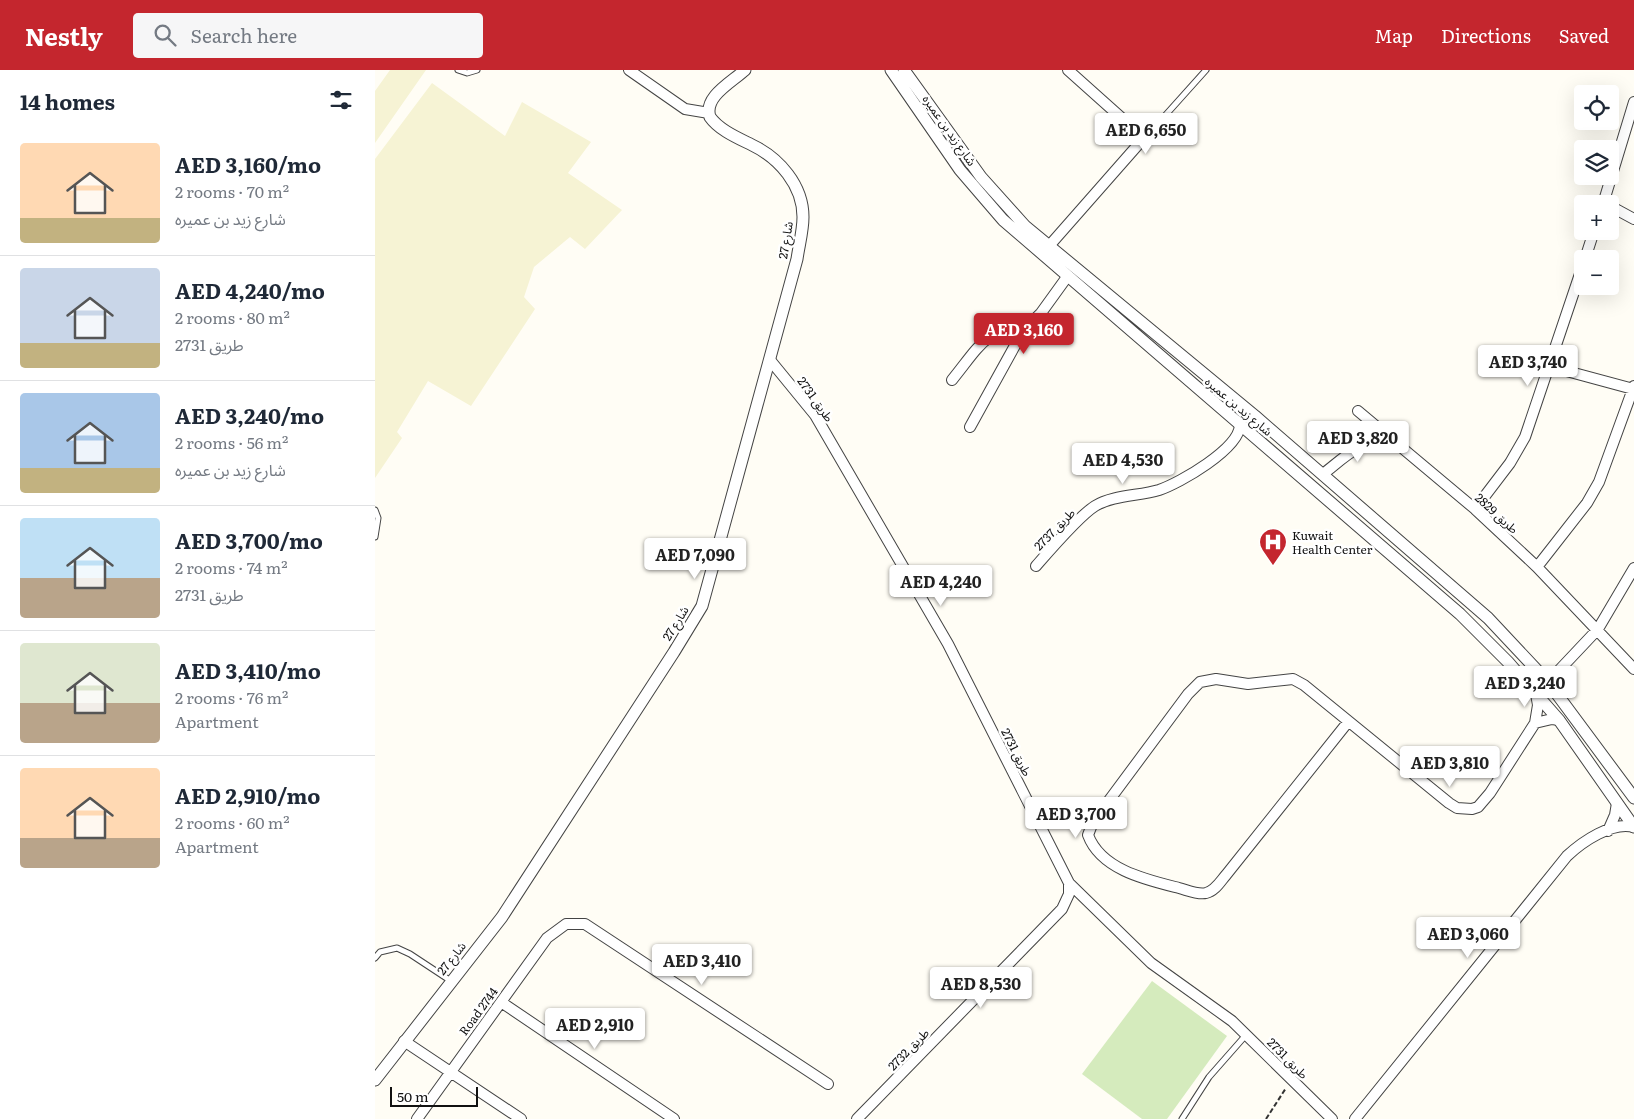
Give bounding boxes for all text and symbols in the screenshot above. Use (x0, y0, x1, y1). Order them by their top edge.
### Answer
search box (133, 13, 483, 58)
text: Nestly (25, 18, 103, 53)
icon: search (151, 21, 179, 49)
text: Search here (191, 21, 297, 49)
text: Map (1375, 22, 1413, 49)
text: Directions (1441, 22, 1531, 49)
text: Saved (1559, 22, 1609, 49)
text: 14 homes (20, 85, 115, 116)
map controls (1574, 85, 1619, 295)
button: locate (1574, 85, 1619, 130)
icon: filters (327, 86, 355, 114)
street label: شارع زيد بن عميره (918, 91, 981, 170)
pin: AED 6,650 (1089, 112, 1203, 155)
text: AED 6,650 (1106, 117, 1186, 141)
button: layers (1574, 140, 1619, 185)
text: AED 3,160/mo (175, 148, 321, 179)
icon: home (60, 163, 120, 223)
text: 2 rooms · 70 m² (175, 179, 289, 203)
button: + (1574, 195, 1619, 240)
text: شارع زيد بن عميره (175, 206, 286, 230)
street label: شارع 27 (773, 220, 798, 260)
button: − (1574, 250, 1619, 295)
text: AED 4,240/mo (175, 274, 325, 305)
icon: home (60, 288, 120, 348)
text: 2 rooms · 80 m² (175, 305, 290, 329)
pin: AED 3,160 (967, 312, 1081, 355)
text: AED 3,160 (985, 317, 1063, 341)
text: طريق 2731 (175, 332, 244, 356)
pin: AED 3,740 (1471, 344, 1585, 387)
text: AED 3,740 (1489, 349, 1567, 373)
street label: شارع زيد بن عميره (1201, 372, 1277, 440)
street label: طريق 2731 (794, 373, 838, 425)
text: AED 3,240/mo (175, 399, 324, 430)
icon: home (60, 413, 120, 473)
pin: AED 3,820 (1301, 420, 1415, 463)
text: AED 3,820 (1318, 425, 1398, 449)
text: 2 rooms · 56 m² (175, 430, 288, 454)
pin: AED 4,530 (1066, 442, 1180, 485)
text: AED 4,530 (1083, 447, 1163, 471)
text: شارع زيد بن عميره (175, 457, 286, 481)
street label: طريق 2829 (1471, 489, 1523, 537)
street label: طريق 2737 (1029, 504, 1079, 554)
text: AED 3,700/mo (175, 524, 323, 555)
place label: Kuwait Health Center (1292, 526, 1373, 558)
hospital icon: Kuwait Health Center (1258, 527, 1288, 566)
icon: home (60, 538, 120, 598)
pin: AED 7,090 (638, 538, 752, 580)
text: AED 7,090 (655, 542, 735, 566)
text: 2 rooms · 74 m² (175, 555, 288, 579)
pin: AED 4,240 (884, 564, 998, 607)
text: AED 4,240 (900, 569, 982, 593)
text: طريق 2731 (175, 582, 244, 606)
street label: شارع 27 (658, 602, 693, 644)
text: AED 3,410/mo (175, 654, 321, 685)
icon: home (60, 663, 120, 723)
pin: AED 3,240 (1468, 666, 1582, 708)
text: AED 3,240 (1485, 670, 1565, 694)
text: 2 rooms · 76 m² (175, 685, 288, 709)
text: Apartment (175, 709, 259, 733)
street label: طريق 2731 (997, 725, 1037, 779)
pin: AED 3,810 (1393, 746, 1507, 788)
text: AED 3,810 (1411, 750, 1489, 774)
text: AED 2,910/mo (175, 779, 320, 810)
icon: home (60, 788, 120, 848)
pin: AED 3,700 (1019, 796, 1133, 839)
text: AED 3,700 (1036, 801, 1116, 825)
text: 2 rooms · 60 m² (175, 810, 290, 834)
text: Apartment (175, 834, 259, 858)
pin: AED 3,060 (1411, 916, 1525, 959)
text: AED 3,060 (1427, 921, 1509, 945)
street label: شارع 27 (432, 938, 471, 979)
pin: AED 3,410 (645, 944, 759, 986)
text: AED 3,410 (663, 948, 741, 972)
pin: AED 8,530 (924, 966, 1038, 1009)
text: AED 8,530 (941, 971, 1021, 995)
street label: Road 2744 (454, 983, 502, 1039)
pin: AED 2,910 (538, 1008, 652, 1050)
text: AED 2,910 (556, 1012, 634, 1036)
street label: طريق 2732 (883, 1024, 933, 1074)
street label: طريق 2731 (1263, 1033, 1313, 1083)
scale bar (390, 1084, 477, 1107)
text: 50 m (397, 1086, 429, 1106)

